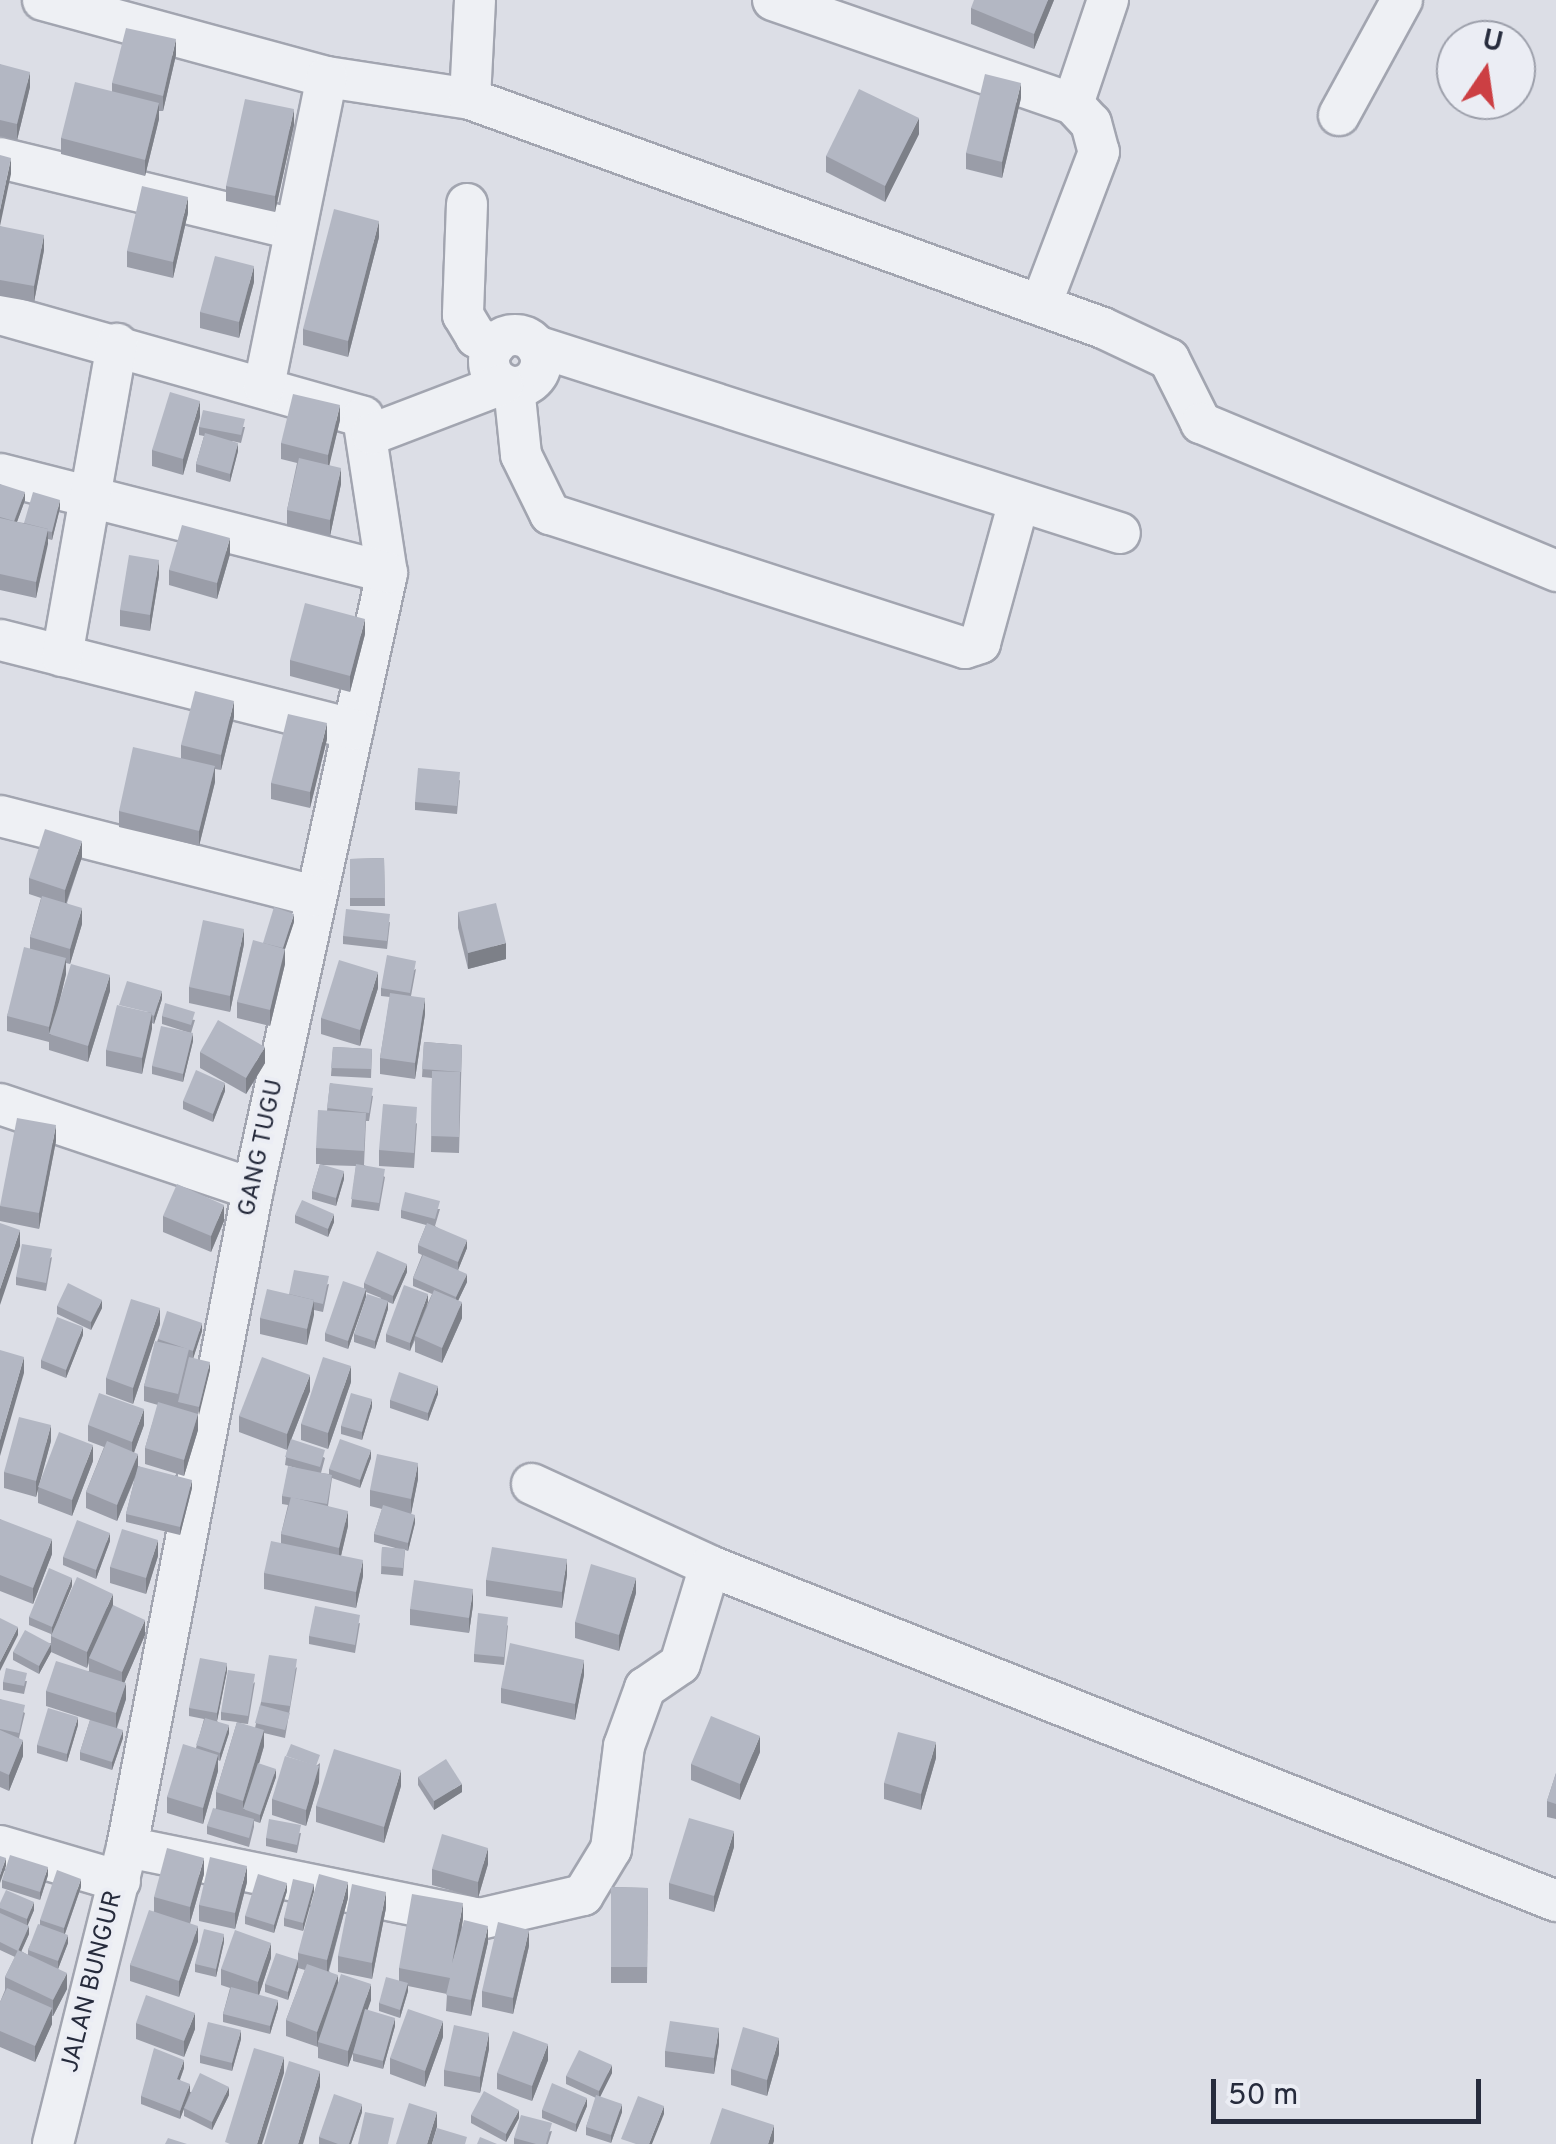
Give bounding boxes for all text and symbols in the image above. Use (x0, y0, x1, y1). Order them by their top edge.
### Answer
north arrow (1436, 20, 1536, 120)
text: U (1479, 23, 1506, 62)
street label: GANG TUGU (233, 1076, 291, 1220)
street label: JALAN BUNGUR (56, 1888, 130, 2076)
scale bar (1216, 2059, 1486, 2121)
text: 50 m (1228, 2078, 1298, 2115)

